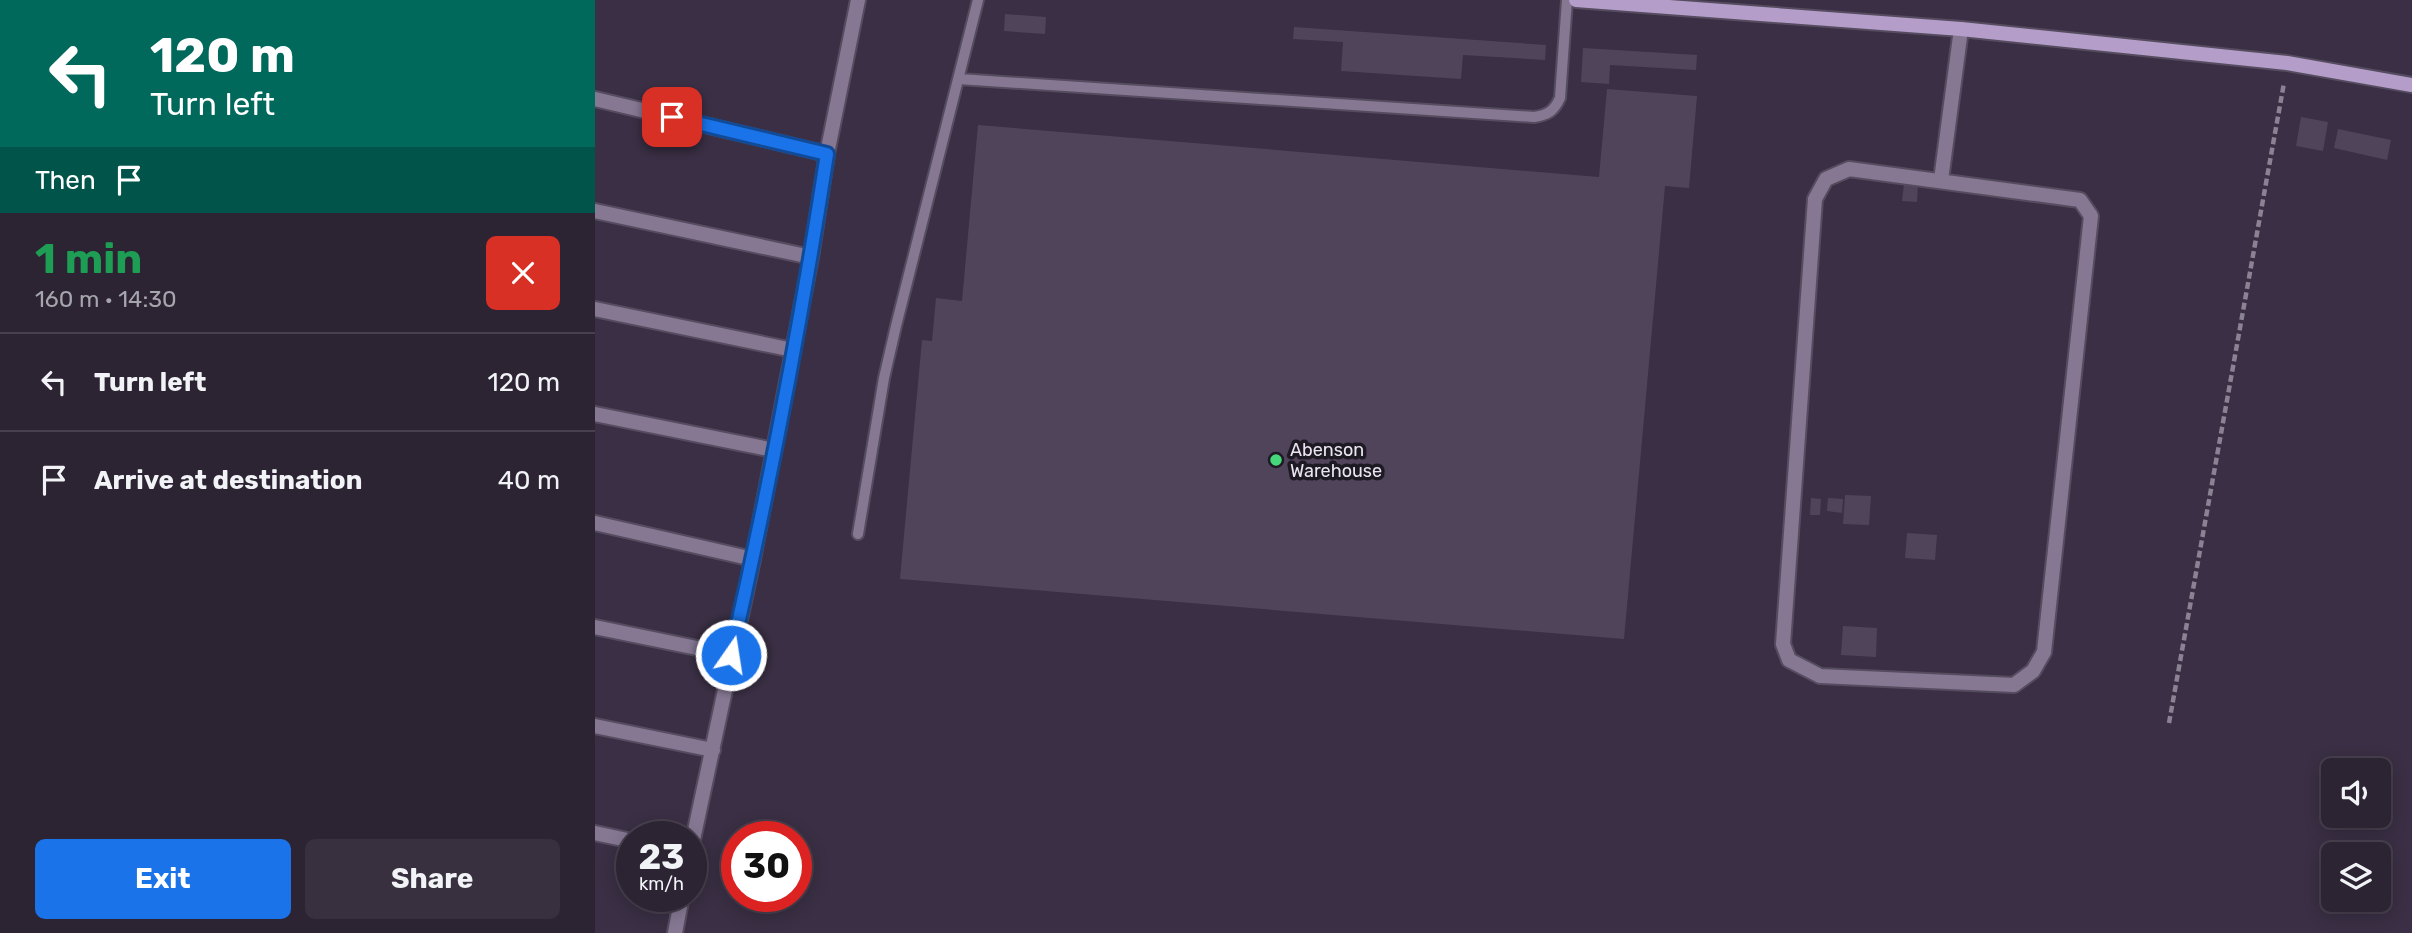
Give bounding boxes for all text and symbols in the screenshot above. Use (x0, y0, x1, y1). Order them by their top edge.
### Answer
text: 120 m (150, 26, 295, 84)
icon: left (35, 28, 126, 119)
text: Turn left (150, 85, 275, 123)
pin (642, 87, 702, 147)
icon: arrive (653, 98, 691, 136)
icon: arrive (110, 161, 148, 199)
text: Then (35, 165, 96, 196)
text: 1 min (35, 234, 142, 284)
button: close (486, 236, 560, 310)
text: 160 m · 14:30 (35, 285, 177, 313)
icon: left (35, 363, 73, 401)
text: Turn left (94, 367, 206, 398)
text: 120 m (488, 367, 560, 398)
place label: Abenson Warehouse (1290, 439, 1382, 482)
marker: Abenson Warehouse (1268, 452, 1284, 468)
icon: arrive (35, 461, 73, 499)
text: Arrive at destination (94, 465, 362, 496)
text: 40 m (498, 465, 560, 496)
position arrow (694, 618, 768, 692)
map controls (2321, 758, 2391, 912)
button: sound (2321, 758, 2391, 828)
speed limit sign: 30 (721, 821, 812, 912)
text: 23 (639, 836, 684, 878)
button: Exit (35, 839, 291, 919)
button: Share (305, 839, 560, 919)
button: layers (2321, 842, 2391, 912)
text: km/h (639, 873, 684, 895)

